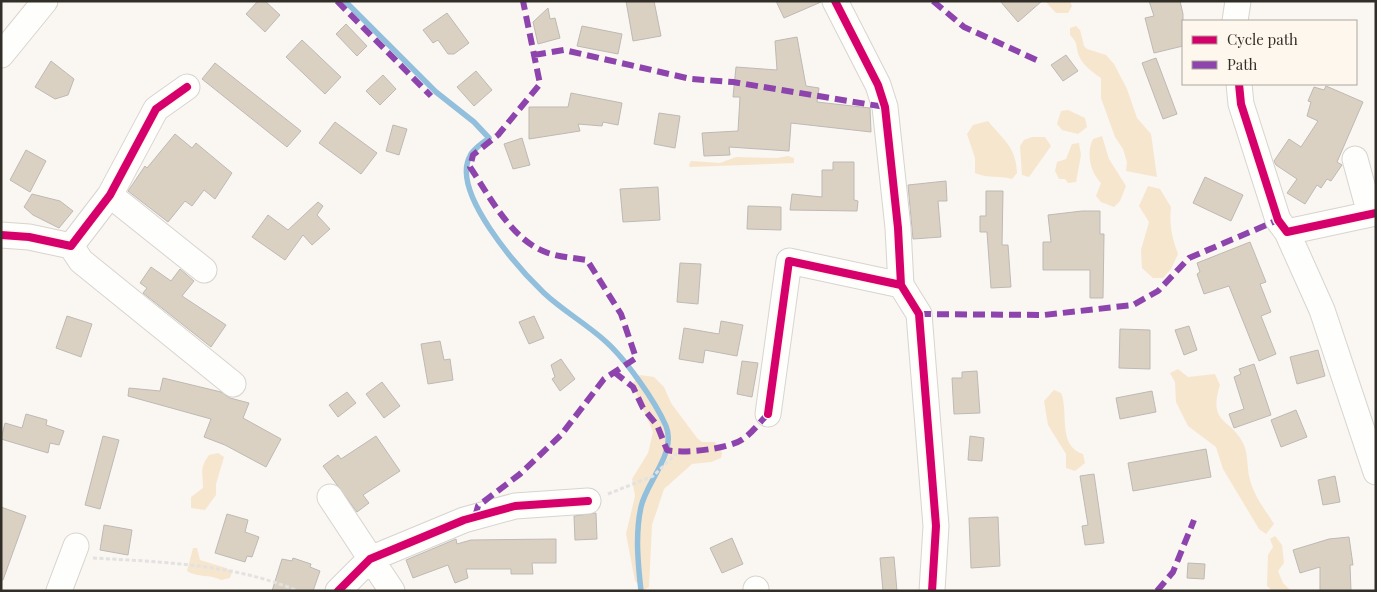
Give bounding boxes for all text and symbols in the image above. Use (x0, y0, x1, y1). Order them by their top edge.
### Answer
legend (1182, 20, 1357, 85)
text: Cycle path (1227, 29, 1298, 49)
text: Path (1227, 54, 1257, 74)

